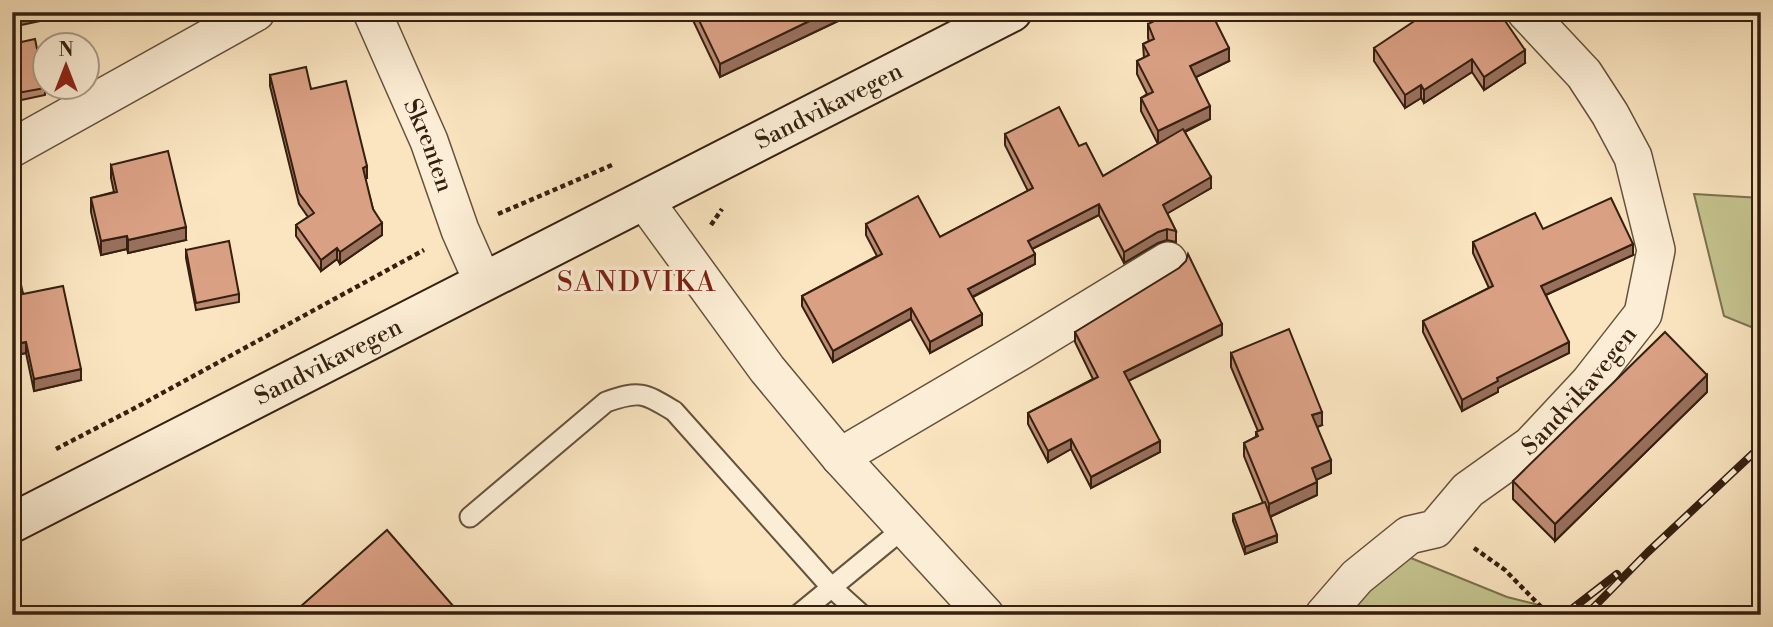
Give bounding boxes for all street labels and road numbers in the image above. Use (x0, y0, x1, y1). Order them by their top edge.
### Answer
street label: Sandvikavegen (750, 57, 908, 157)
street label: Skrenten (396, 94, 460, 196)
street label: Sandvikavegen (250, 312, 407, 412)
street label: Sandvikavegen (1516, 320, 1644, 463)

